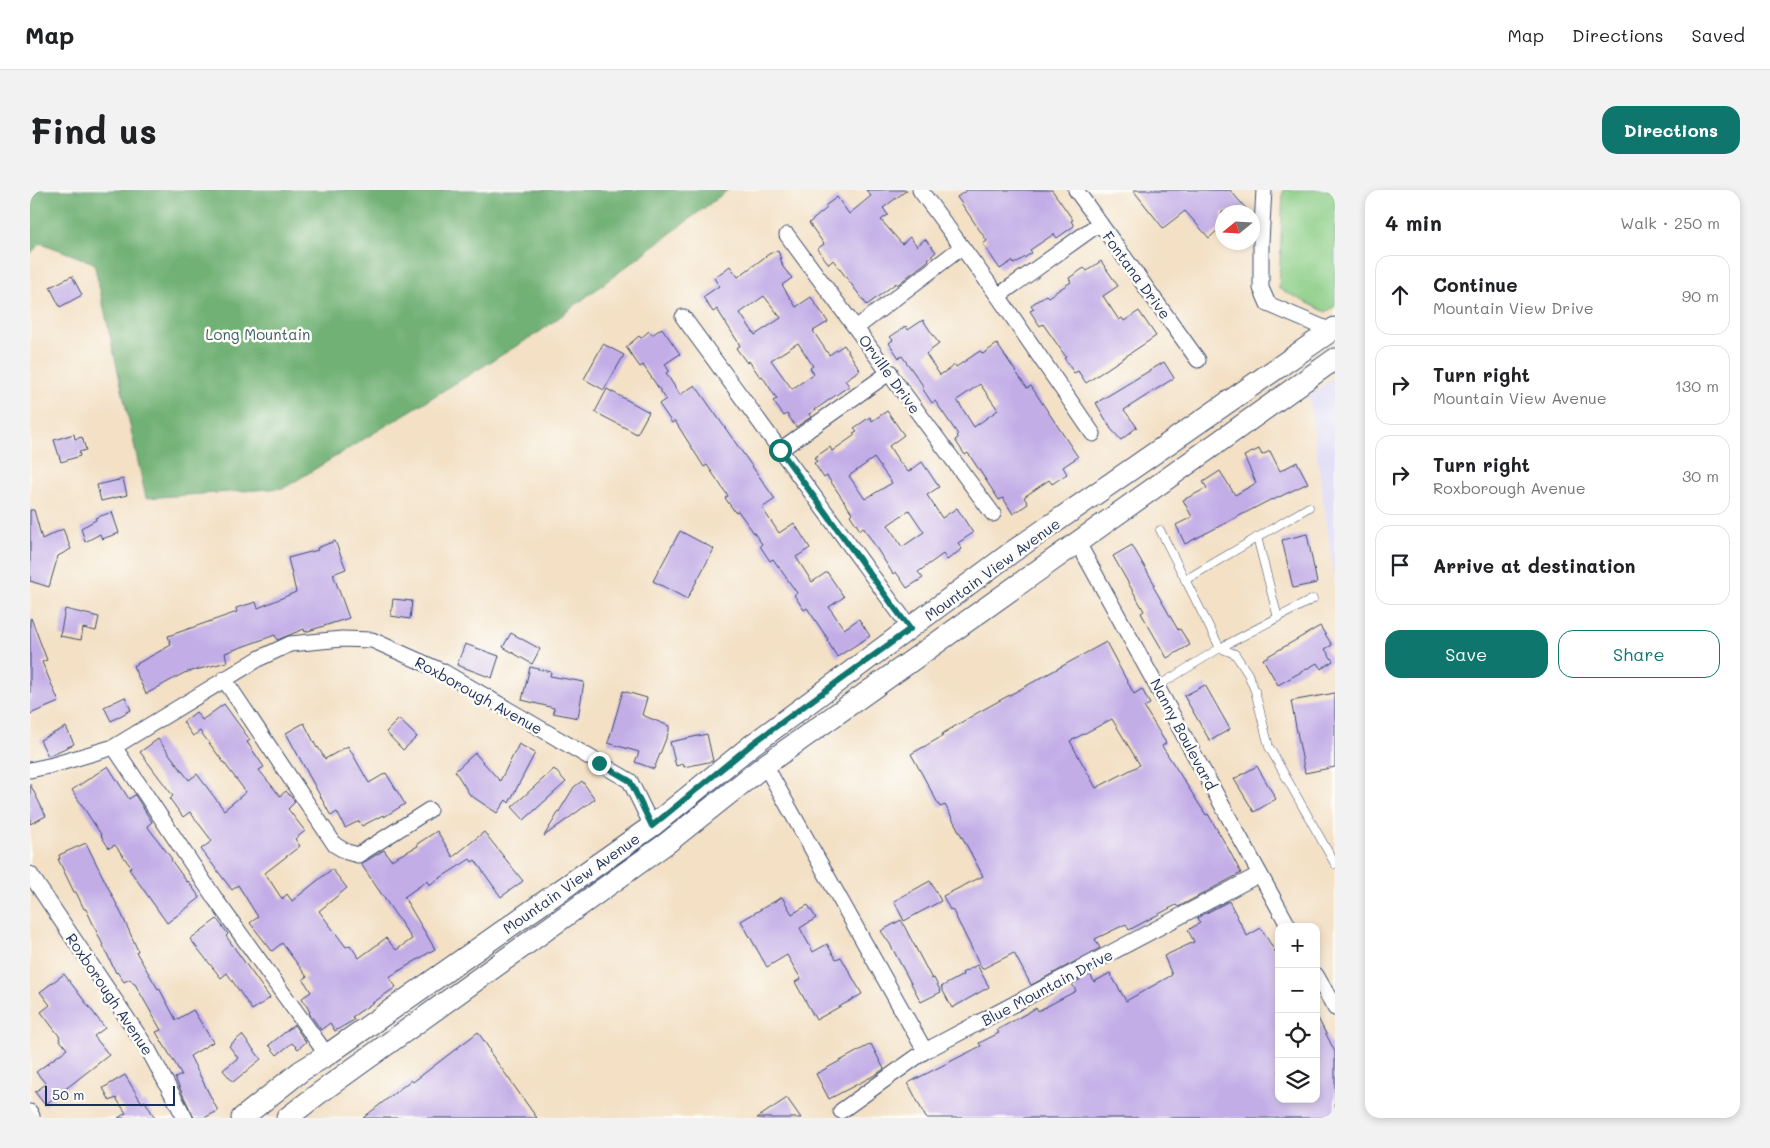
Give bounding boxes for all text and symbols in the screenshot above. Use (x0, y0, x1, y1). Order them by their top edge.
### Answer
text: Map (25, 19, 74, 50)
text: Map (1507, 23, 1544, 47)
text: Directions (1572, 23, 1664, 47)
text: Saved (1692, 23, 1745, 47)
button: Directions (1602, 106, 1740, 154)
text: Find us (30, 107, 157, 153)
north arrow (1215, 205, 1260, 250)
text: 4 min (1385, 209, 1442, 236)
text: Walk · 250 m (1620, 212, 1720, 233)
street label: Fontana Drive (1098, 227, 1176, 323)
text: Continue (1433, 272, 1518, 297)
icon: ahead (1386, 281, 1414, 309)
text: 90 m (1682, 285, 1719, 306)
text: Mountain View Drive (1433, 297, 1594, 318)
park label: Long Mountain (206, 324, 310, 344)
street label: Orville Drive (855, 330, 925, 418)
text: Turn right (1433, 362, 1530, 387)
icon: right (1386, 371, 1414, 399)
text: 130 m (1675, 375, 1719, 396)
text: Mountain View Avenue (1433, 387, 1607, 408)
route start (769, 439, 792, 462)
text: Turn right (1433, 452, 1530, 477)
icon: right (1386, 461, 1414, 489)
text: 30 m (1682, 465, 1719, 486)
text: Roxborough Avenue (1433, 477, 1586, 498)
street label: Mountain View Avenue (920, 513, 1064, 625)
icon: arrive (1386, 551, 1414, 579)
text: Arrive at destination (1433, 553, 1636, 578)
button: Save (1385, 630, 1548, 678)
button: Share (1558, 630, 1720, 678)
street label: Roxborough Avenue (412, 652, 546, 738)
street label: Nanny Boulevard (1146, 675, 1222, 793)
route end (588, 752, 611, 775)
street label: Mountain View Avenue (499, 828, 643, 938)
map controls (1275, 923, 1320, 1103)
button: + (1275, 923, 1320, 968)
street label: Roxborough Avenue (62, 929, 158, 1059)
street label: Blue Mountain Drive (978, 944, 1116, 1030)
button: − (1275, 968, 1320, 1013)
button: locate (1275, 1013, 1320, 1058)
button: layers (1275, 1058, 1320, 1103)
scale bar (45, 1083, 175, 1106)
text: 50 m (52, 1085, 84, 1104)

